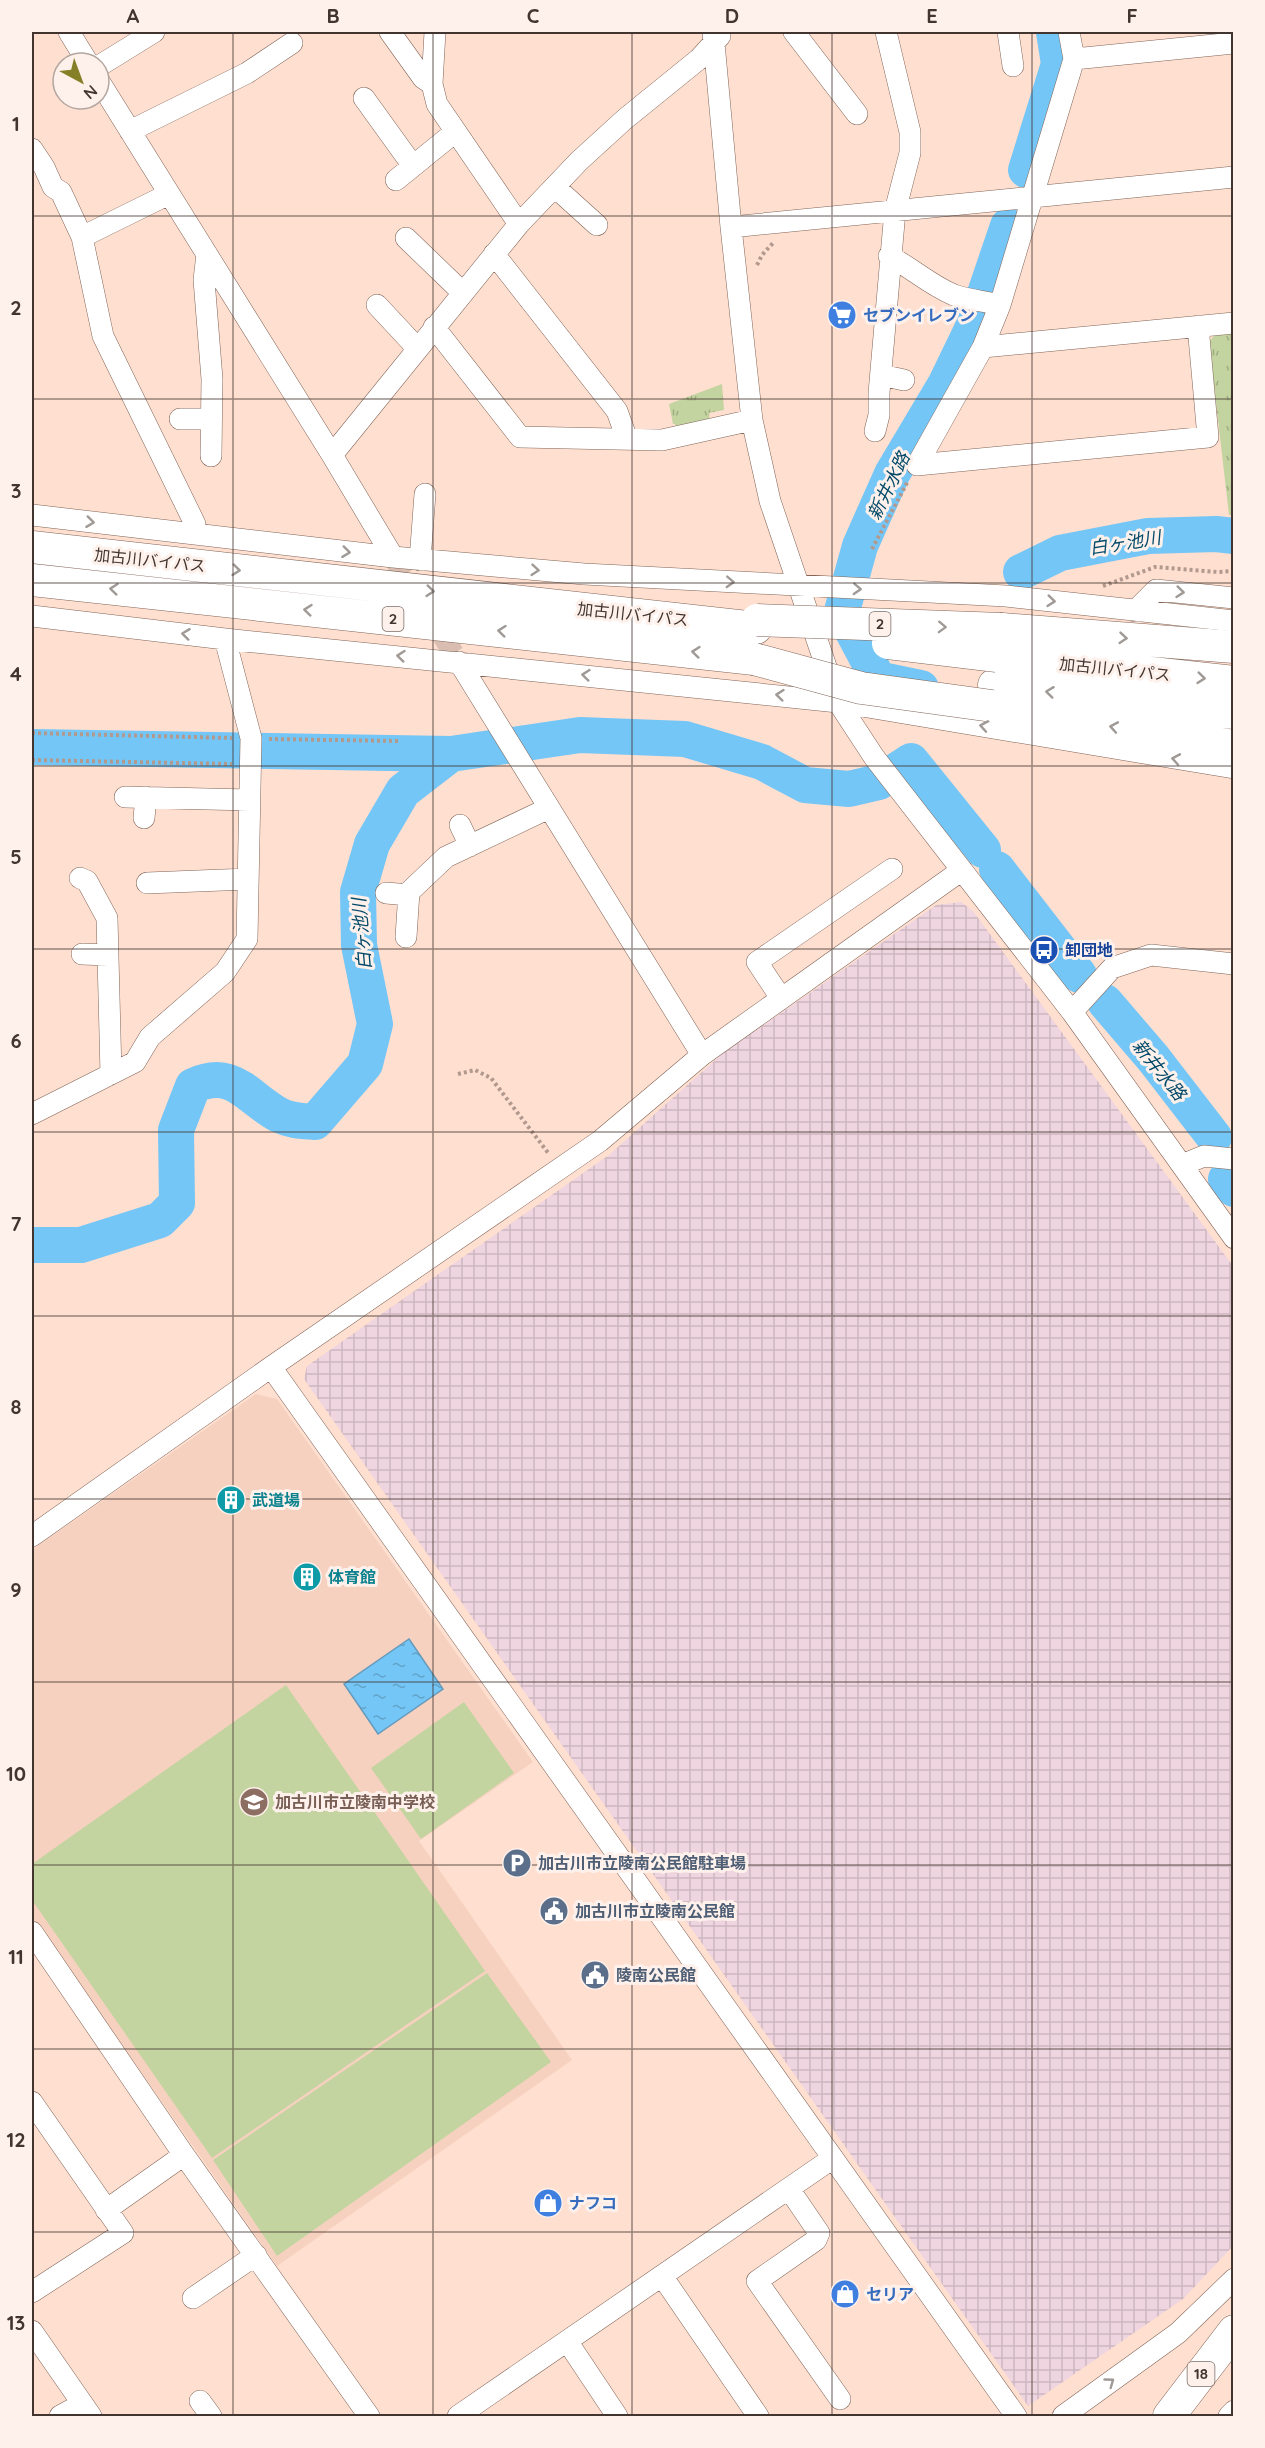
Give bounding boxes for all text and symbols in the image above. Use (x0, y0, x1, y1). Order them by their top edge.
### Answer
text: A (127, 3, 140, 28)
text: B (326, 3, 340, 28)
text: C (527, 3, 540, 28)
text: D (725, 3, 739, 28)
text: E (926, 3, 938, 28)
text: F (1126, 3, 1138, 28)
north arrow (51, 51, 111, 111)
text: N (80, 81, 102, 104)
text: 1 (12, 111, 20, 136)
text: 2 (10, 295, 22, 320)
supermarket icon: セブンイレブン (826, 299, 858, 331)
place label: セブンイレブン (863, 305, 975, 325)
water label: 新井水路 (862, 447, 916, 523)
text: 3 (11, 478, 21, 503)
one-way arrow (85, 515, 94, 527)
water label: 白ヶ池川 (1088, 525, 1164, 559)
street label: 加古川バイパス (93, 544, 207, 576)
one-way arrow (341, 545, 350, 558)
one-way arrow (231, 563, 240, 575)
one-way arrow (530, 563, 540, 576)
one-way arrow (725, 575, 734, 588)
one-way arrow (852, 582, 861, 595)
one-way arrow (110, 583, 119, 596)
one-way arrow (425, 584, 434, 597)
one-way arrow (1175, 585, 1185, 598)
one-way arrow (1047, 594, 1056, 607)
street label: 加古川バイパス (576, 598, 690, 630)
one-way arrow (303, 604, 313, 617)
road number: 2 (382, 607, 404, 631)
road number: 2 (870, 612, 890, 636)
one-way arrow (937, 620, 946, 633)
one-way arrow (497, 625, 506, 638)
one-way arrow (181, 628, 190, 641)
one-way arrow (1119, 631, 1128, 644)
one-way arrow (691, 646, 700, 659)
one-way arrow (396, 650, 405, 663)
street label: 加古川バイパス (1058, 653, 1172, 685)
text: 4 (10, 661, 22, 686)
one-way arrow (581, 669, 590, 682)
one-way arrow (1197, 671, 1206, 684)
one-way arrow (1046, 686, 1055, 698)
one-way arrow (775, 690, 784, 702)
one-way arrow (979, 720, 989, 733)
one-way arrow (1109, 721, 1119, 734)
one-way arrow (1171, 753, 1180, 765)
text: 5 (10, 844, 22, 869)
water label: 白ヶ池川 (347, 895, 376, 971)
bus stop icon: 卸団地 (1028, 934, 1060, 966)
place label: 卸団地 (1065, 940, 1113, 960)
text: 6 (10, 1028, 22, 1053)
water label: 新井水路 (1128, 1034, 1192, 1106)
text: 7 (11, 1211, 22, 1236)
text: 8 (11, 1394, 22, 1419)
building icon: 武道場 (215, 1484, 247, 1516)
place label: 武道場 (252, 1490, 300, 1510)
building icon: 体育館 (291, 1561, 323, 1593)
place label: 体育館 (328, 1567, 376, 1587)
text: 9 (10, 1577, 22, 1602)
text: 10 (6, 1761, 26, 1786)
school or university icon: 加古川市立陵南中学校 (238, 1786, 270, 1818)
place label: 加古川市立陵南中学校 (275, 1792, 435, 1812)
parking icon: 加古川市立陵南公民館駐車場 (501, 1847, 533, 1879)
place label: 加古川市立陵南公民館駐車場 (538, 1853, 746, 1873)
public building icon: 加古川市立陵南公民館 (538, 1895, 570, 1927)
place label: 加古川市立陵南公民館 (575, 1901, 735, 1921)
text: 11 (8, 1944, 24, 1969)
public building icon: 陵南公民館 (579, 1959, 611, 1991)
place label: 陵南公民館 (616, 1965, 696, 1985)
text: 12 (6, 2127, 26, 2152)
shop icon: ナフコ (532, 2187, 564, 2219)
place label: ナフコ (569, 2193, 617, 2213)
shop icon: セリア (829, 2278, 861, 2310)
place label: セリア (866, 2284, 914, 2304)
text: 13 (7, 2310, 25, 2335)
road number: 18 (1188, 2362, 1214, 2386)
one-way arrow (1104, 2378, 1115, 2389)

